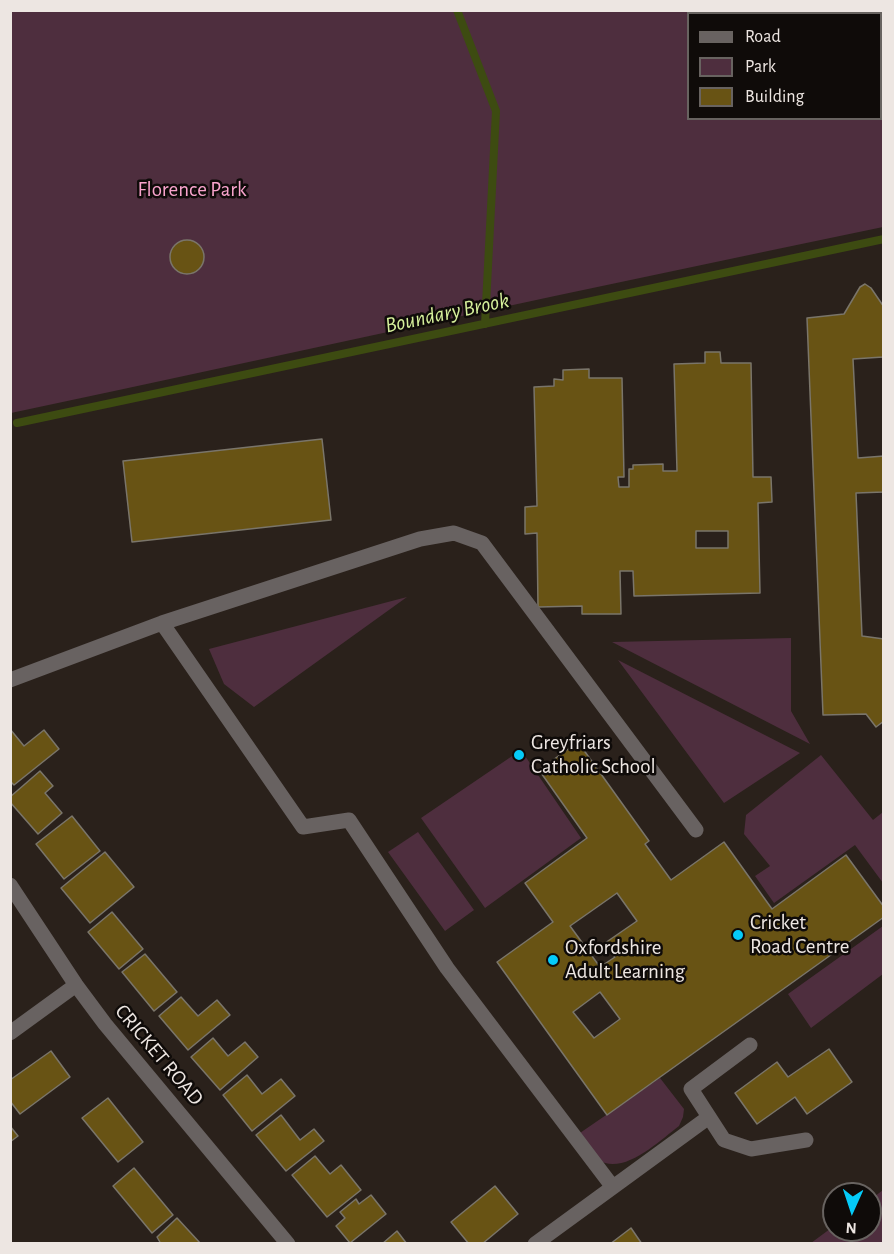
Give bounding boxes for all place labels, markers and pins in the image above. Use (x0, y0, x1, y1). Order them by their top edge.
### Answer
place label: Greyfriars Catholic School (531, 730, 656, 780)
marker: Greyfriars Catholic School (512, 748, 526, 762)
place label: Cricket Road Centre (750, 910, 849, 960)
marker: Cricket Road Centre (731, 928, 745, 942)
place label: Oxfordshire Adult Learning (565, 935, 685, 985)
marker: Oxfordshire Adult Learning (546, 953, 560, 967)

